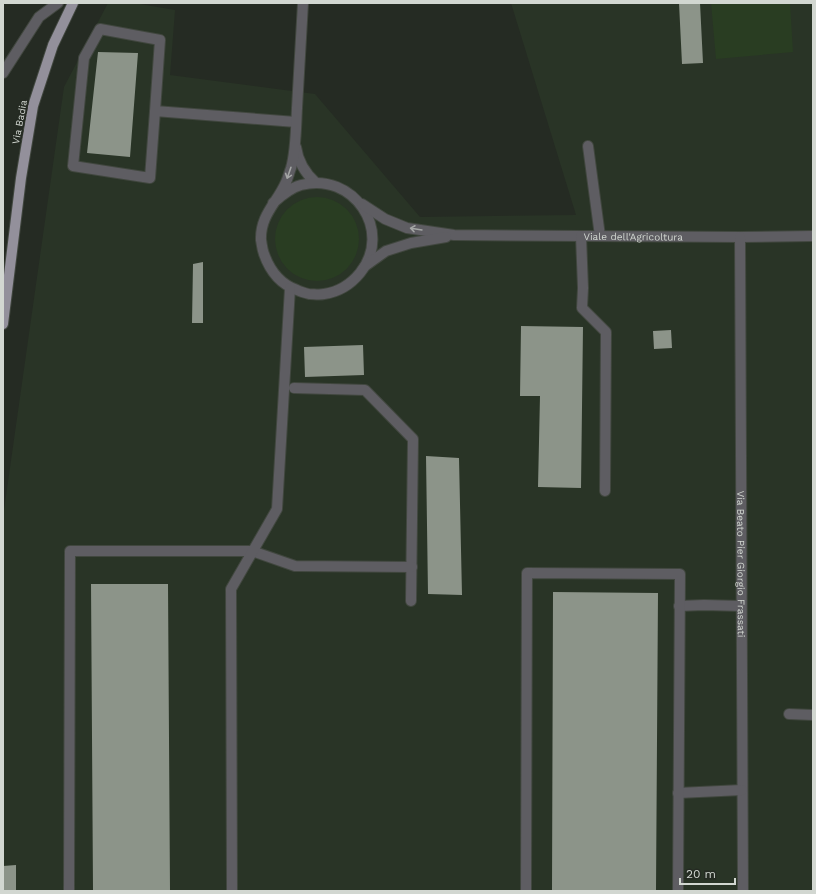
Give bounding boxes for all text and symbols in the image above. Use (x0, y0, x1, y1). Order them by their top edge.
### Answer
street label: Via Badia (10, 99, 29, 145)
one-way arrow (285, 166, 292, 179)
one-way arrow (410, 225, 423, 233)
street label: Viale dell'Agricoltura (583, 231, 683, 243)
street label: Via Beato Pier Giorgio Frassati (735, 491, 747, 637)
scale bar (680, 860, 735, 886)
text: 20 m (686, 867, 716, 881)

